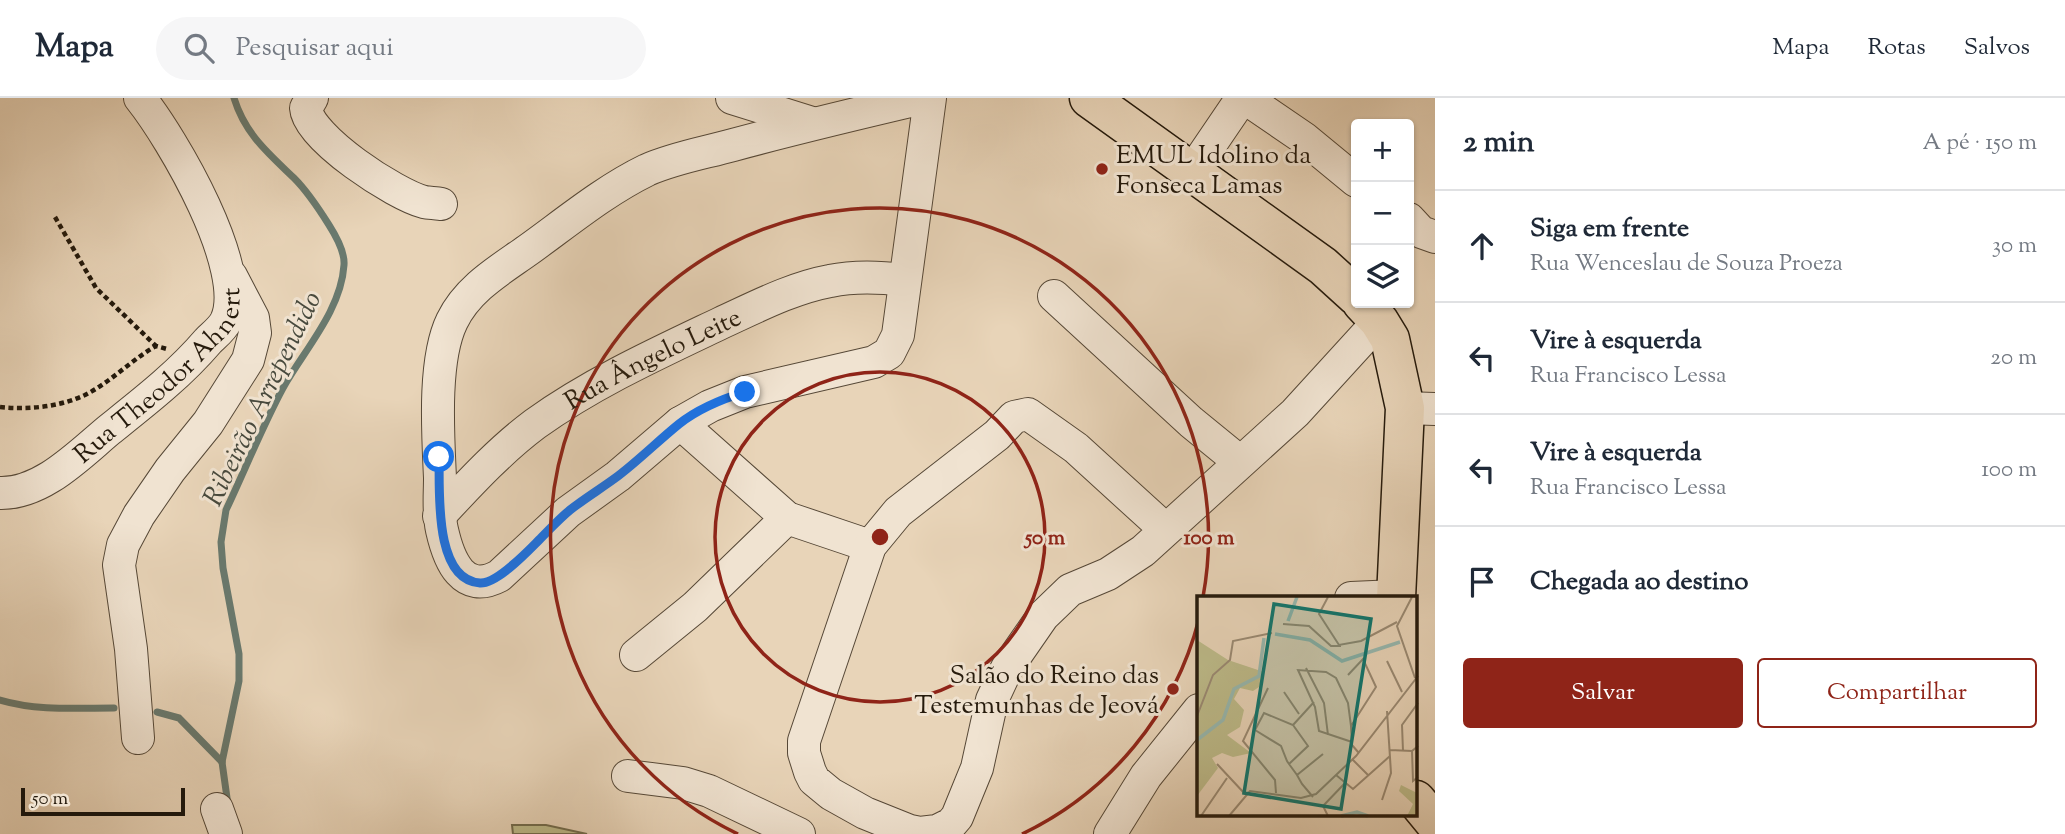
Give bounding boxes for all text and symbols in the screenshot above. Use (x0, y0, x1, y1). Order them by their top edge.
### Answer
search box (156, 17, 646, 80)
text: Mapa (35, 24, 114, 72)
icon: search (180, 29, 218, 67)
text: Pesquisar aqui (236, 30, 394, 67)
text: Mapa (1772, 31, 1830, 65)
text: Rotas (1868, 31, 1926, 65)
text: Salvos (1964, 31, 2030, 65)
map controls (1351, 119, 1414, 308)
button: + (1351, 119, 1414, 182)
text: 2 min (1463, 122, 1535, 165)
text: A pé · 150 m (1923, 127, 2037, 160)
place label: EMUL Idolino da Fonseca Lamas (1116, 138, 1311, 205)
marker: EMUL Idolino da Fonseca Lamas (1094, 161, 1110, 177)
button: − (1351, 182, 1414, 245)
text: Siga em frente (1530, 211, 1689, 248)
icon: ahead (1463, 227, 1501, 265)
text: 30 m (1992, 230, 2037, 263)
button: layers (1351, 245, 1414, 308)
text: Rua Wenceslau de Souza Proeza (1530, 248, 1843, 281)
water label: Ribeirão Arrependido (194, 285, 333, 513)
street label: Rua Theodor Ahnert (67, 286, 252, 473)
street label: Rua Ângelo Leite (558, 300, 748, 421)
text: Vire à esquerda (1530, 323, 1702, 360)
icon: left (1463, 339, 1501, 377)
text: 20 m (1990, 342, 2037, 375)
text: Rua Francisco Lessa (1530, 360, 1727, 393)
route end (729, 376, 760, 407)
text: Vire à esquerda (1530, 435, 1702, 472)
route start (423, 441, 454, 472)
icon: left (1463, 451, 1501, 489)
text: 100 m (1981, 454, 2037, 487)
text: Rua Francisco Lessa (1530, 472, 1727, 505)
text: 50 m (1023, 524, 1066, 554)
text: 100 m (1184, 524, 1235, 554)
centre of rings (868, 525, 892, 549)
icon: arrive (1463, 563, 1501, 601)
text: Chegada ao destino (1530, 564, 1748, 601)
inset map (1197, 596, 1418, 816)
place label: Salão do Reino das Testemunhas de Jeová (914, 658, 1159, 725)
button: Salvar (1463, 658, 1743, 728)
button: Compartilhar (1757, 658, 2037, 728)
marker: Salão do Reino das Testemunhas de Jeová (1165, 681, 1181, 697)
scale bar (21, 785, 186, 817)
text: 50 m (32, 786, 68, 813)

